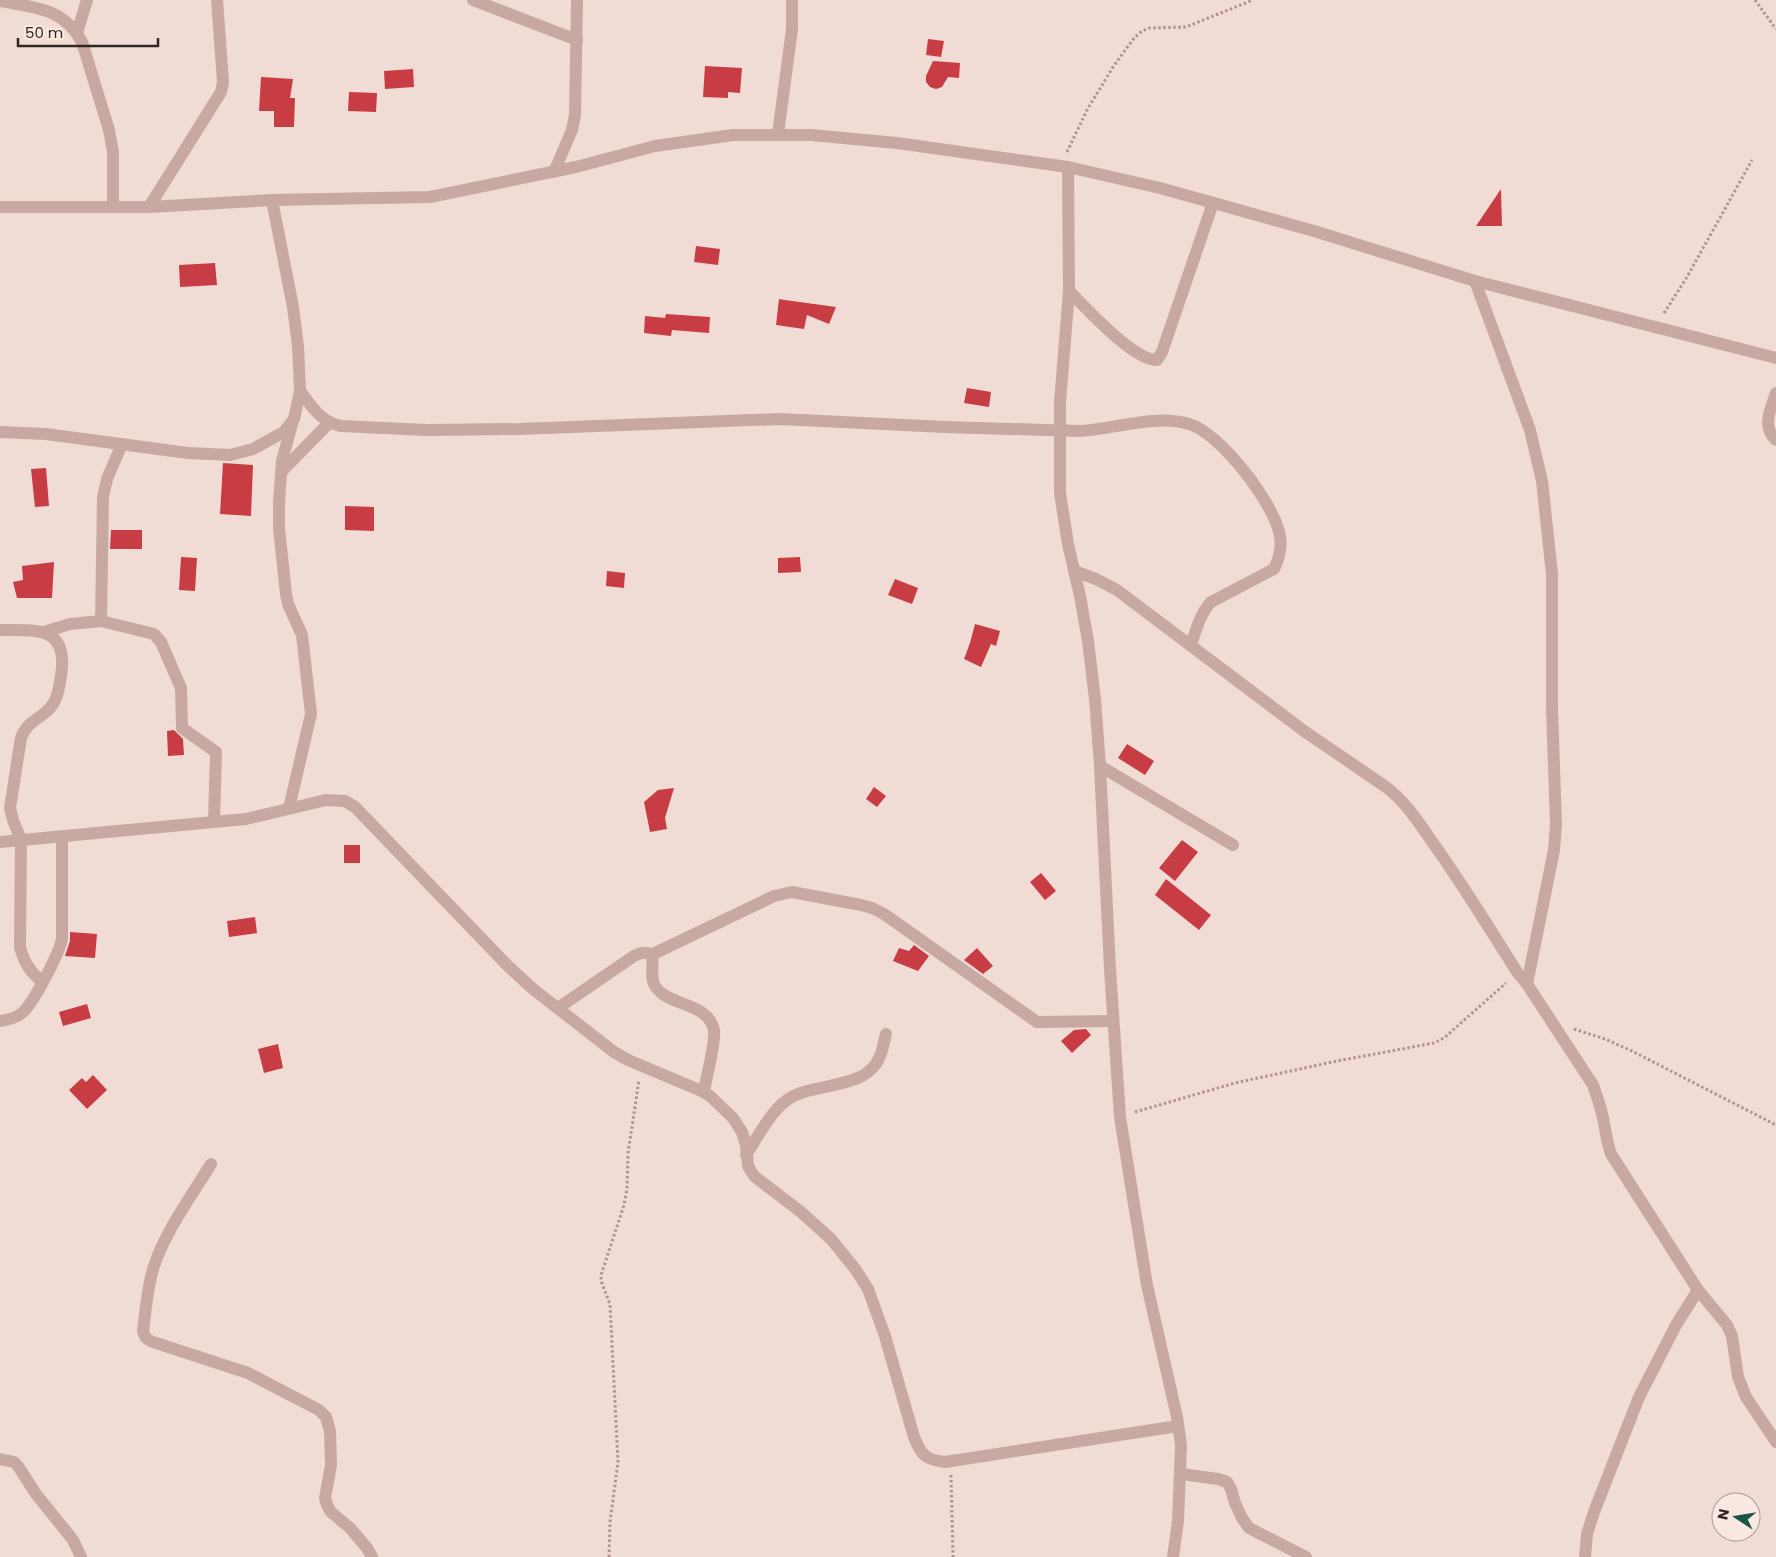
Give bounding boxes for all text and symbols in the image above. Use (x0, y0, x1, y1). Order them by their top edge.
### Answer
scale bar (18, 15, 158, 47)
text: 50 m (25, 22, 63, 43)
north arrow (1711, 1492, 1761, 1542)
text: N (1712, 1507, 1734, 1522)

